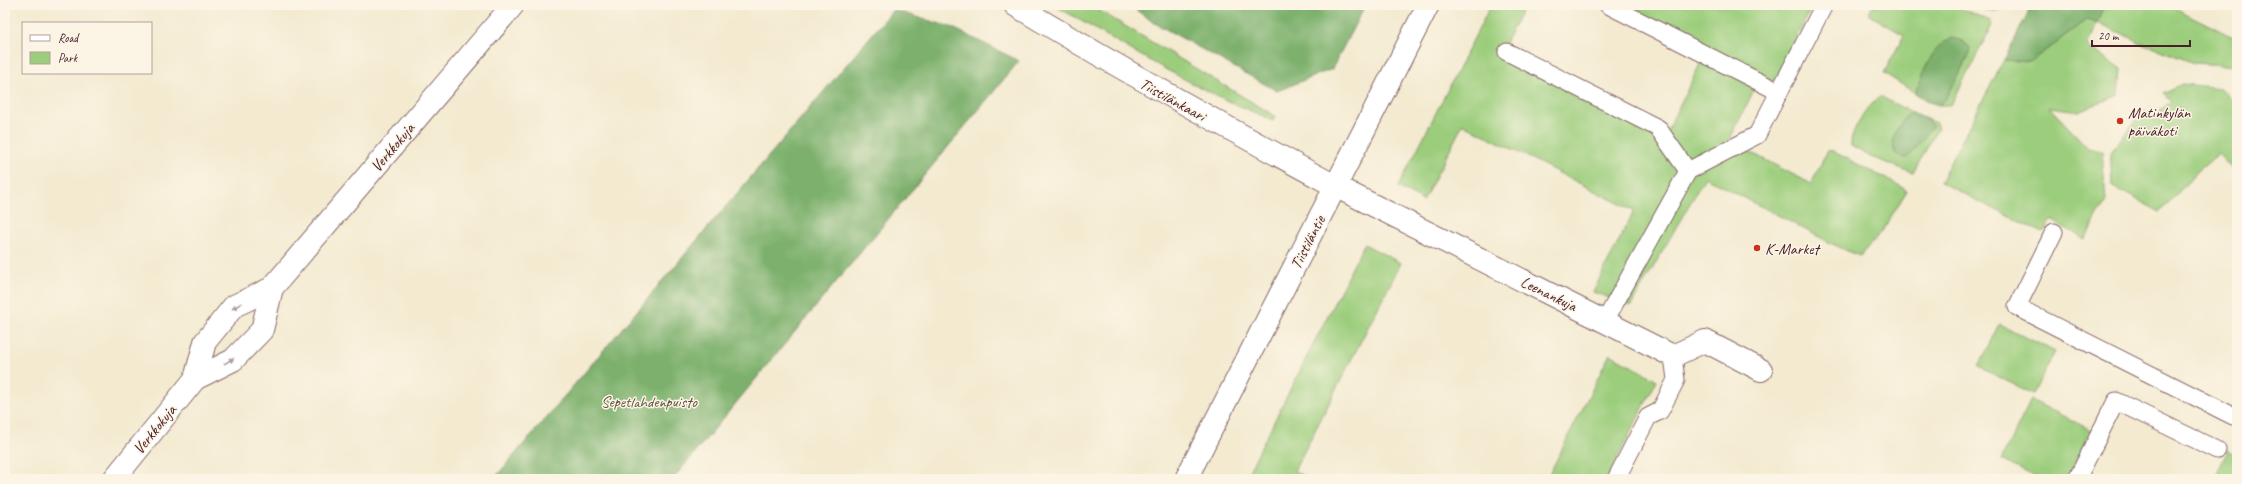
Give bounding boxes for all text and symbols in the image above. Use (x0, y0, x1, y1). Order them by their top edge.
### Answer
legend (22, 22, 152, 74)
scale bar (2092, 22, 2190, 48)
text: 20 m (2098, 28, 2120, 44)
text: Road (58, 30, 80, 46)
text: Park (58, 50, 79, 66)
street label: Tiistilänkaari (1136, 74, 1211, 127)
place label: Matinkylän päiväkoti (2128, 103, 2191, 141)
marker: Matinkylän päiväkoti (2115, 116, 2125, 126)
street label: Verkkokuja (367, 118, 420, 176)
street label: Tiistiläntie (1286, 211, 1331, 273)
place label: K-Market (1765, 239, 1821, 259)
marker: K-Market (1752, 243, 1762, 253)
street label: Leenankuja (1517, 272, 1581, 317)
one-way arrow (232, 302, 243, 309)
one-way arrow (223, 358, 235, 365)
park label: Sepetlahdenpuisto (601, 392, 698, 412)
street label: Verkkokuja (129, 400, 181, 458)

